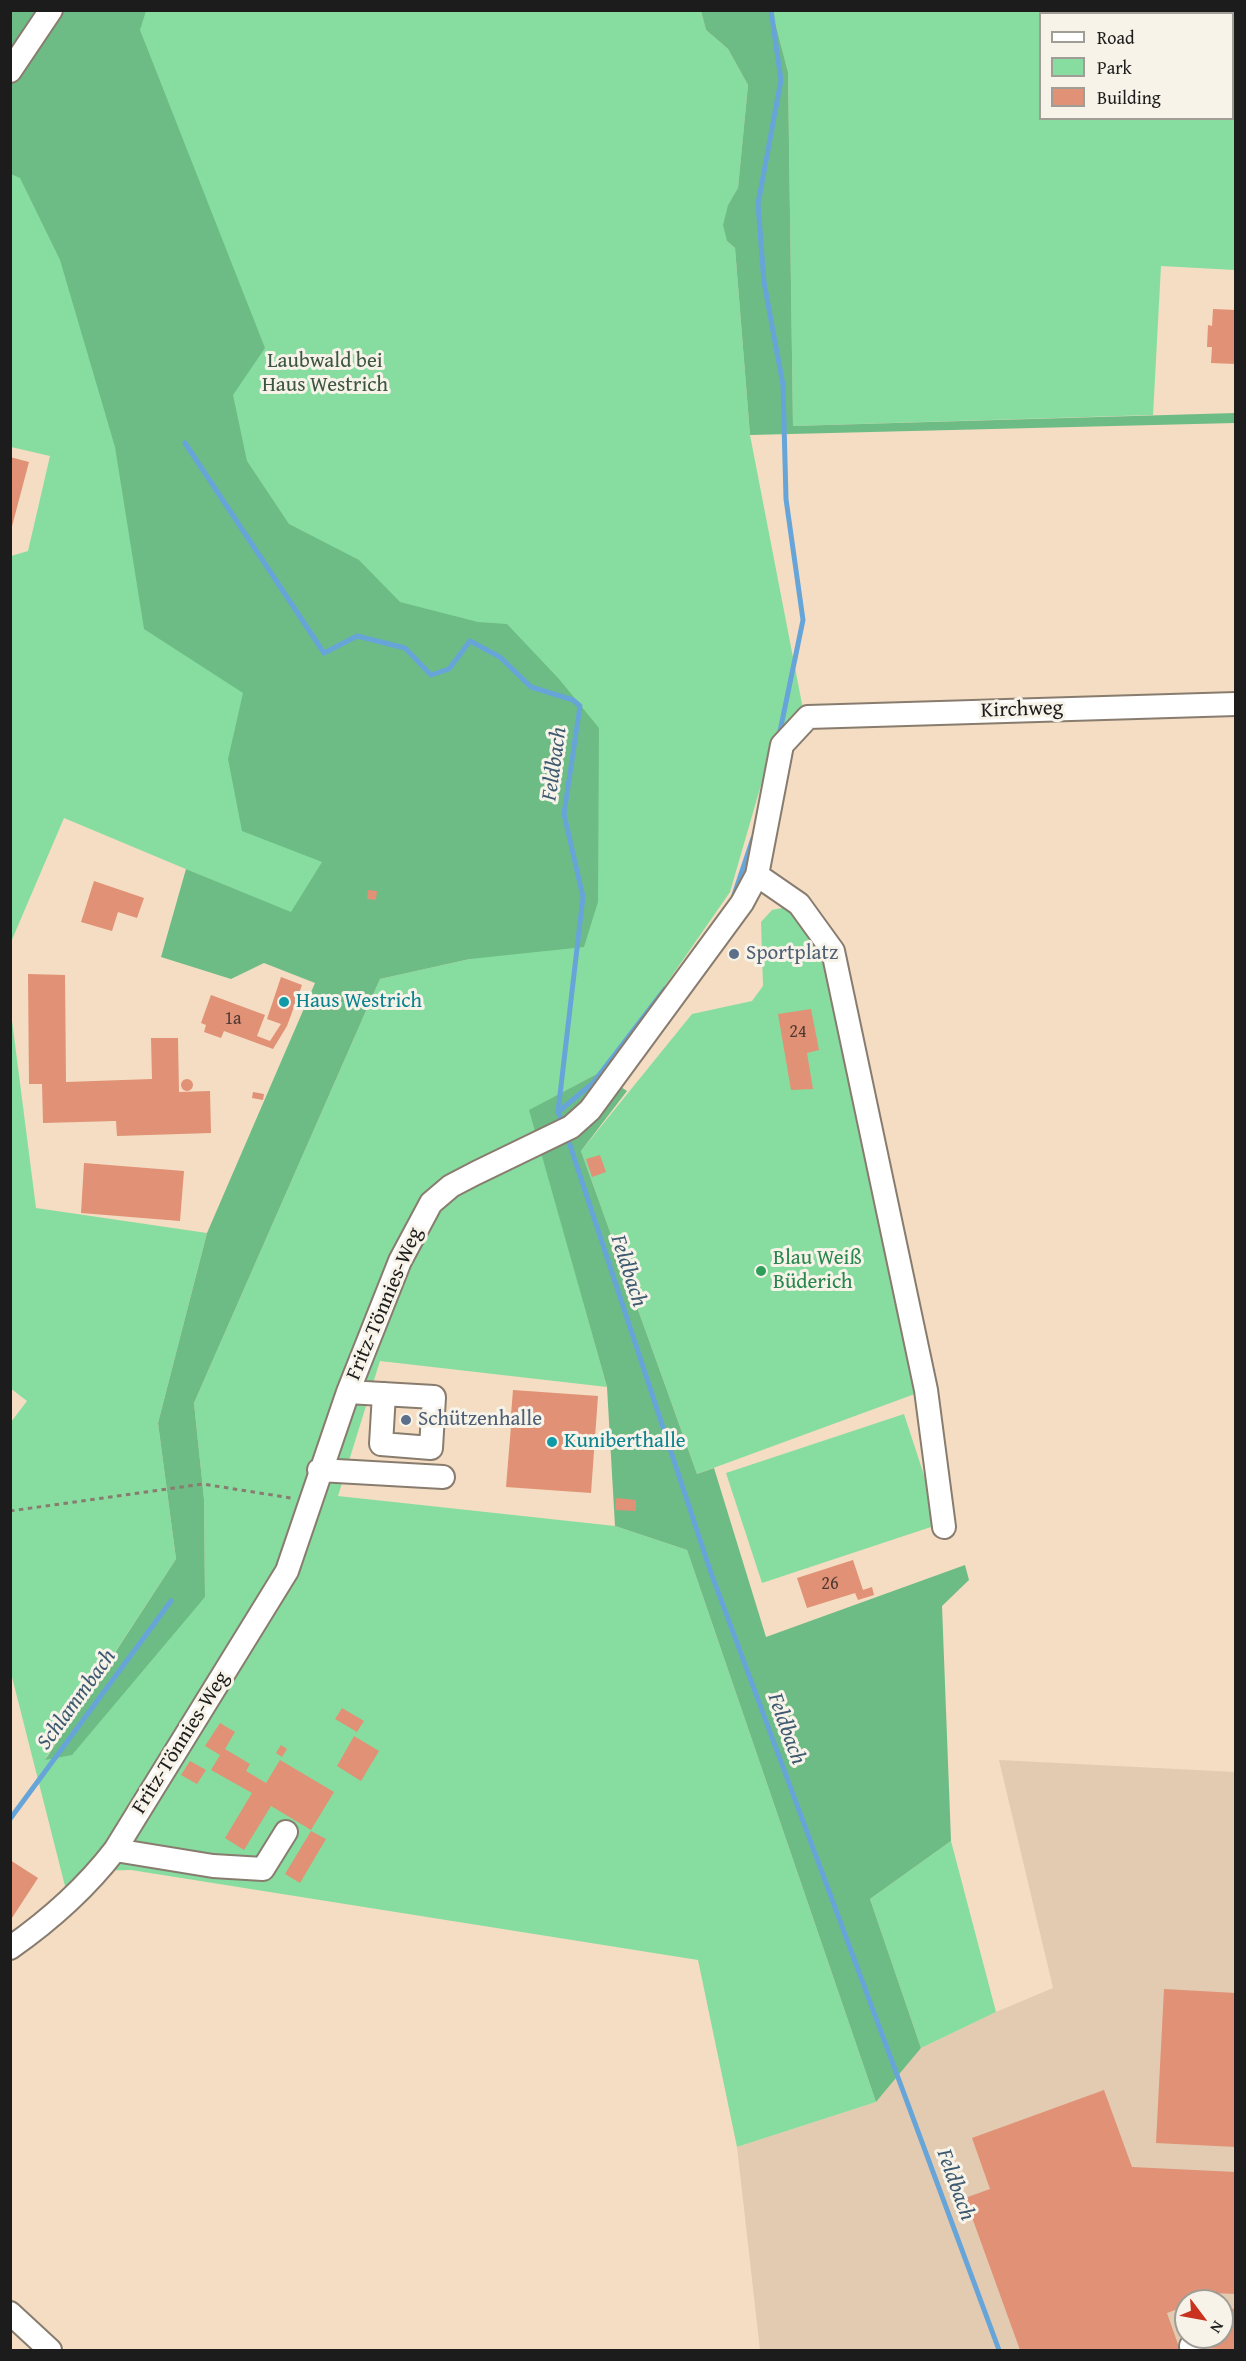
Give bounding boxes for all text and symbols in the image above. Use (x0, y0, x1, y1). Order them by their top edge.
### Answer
legend (1039, 12, 1234, 120)
text: Road (1097, 24, 1135, 51)
text: Park (1097, 54, 1132, 81)
text: Building (1097, 84, 1161, 111)
park label: Laubwald bei Haus Westrich (262, 349, 388, 399)
street label: Kirchweg (980, 696, 1064, 724)
water label: Feldbach (537, 725, 573, 803)
place label: Sportplatz (746, 941, 838, 967)
marker: Sportplatz (727, 947, 741, 961)
place label: Haus Westrich (296, 989, 422, 1015)
marker: Haus Westrich (277, 995, 291, 1009)
house number: 1a (224, 1008, 242, 1030)
house number: 24 (789, 1021, 807, 1043)
street label: Fritz-Tönnies-Weg (341, 1224, 429, 1384)
water label: Feldbach (604, 1232, 652, 1310)
place label: Blau Weiß Büderich (773, 1246, 862, 1296)
marker: Blau Weiß Büderich (754, 1264, 768, 1278)
place label: Schützenhalle (418, 1407, 542, 1433)
marker: Schützenhalle (399, 1413, 413, 1427)
place label: Kuniberthalle (564, 1429, 686, 1455)
marker: Kuniberthalle (545, 1435, 559, 1449)
house number: 26 (821, 1573, 839, 1595)
water label: Schlammbach (32, 1645, 122, 1755)
street label: Fritz-Tönnies-Weg (127, 1667, 235, 1819)
water label: Feldbach (761, 1690, 811, 1768)
water label: Feldbach (930, 2146, 980, 2224)
north arrow (1174, 2289, 1234, 2349)
text: N (1205, 2317, 1231, 2338)

